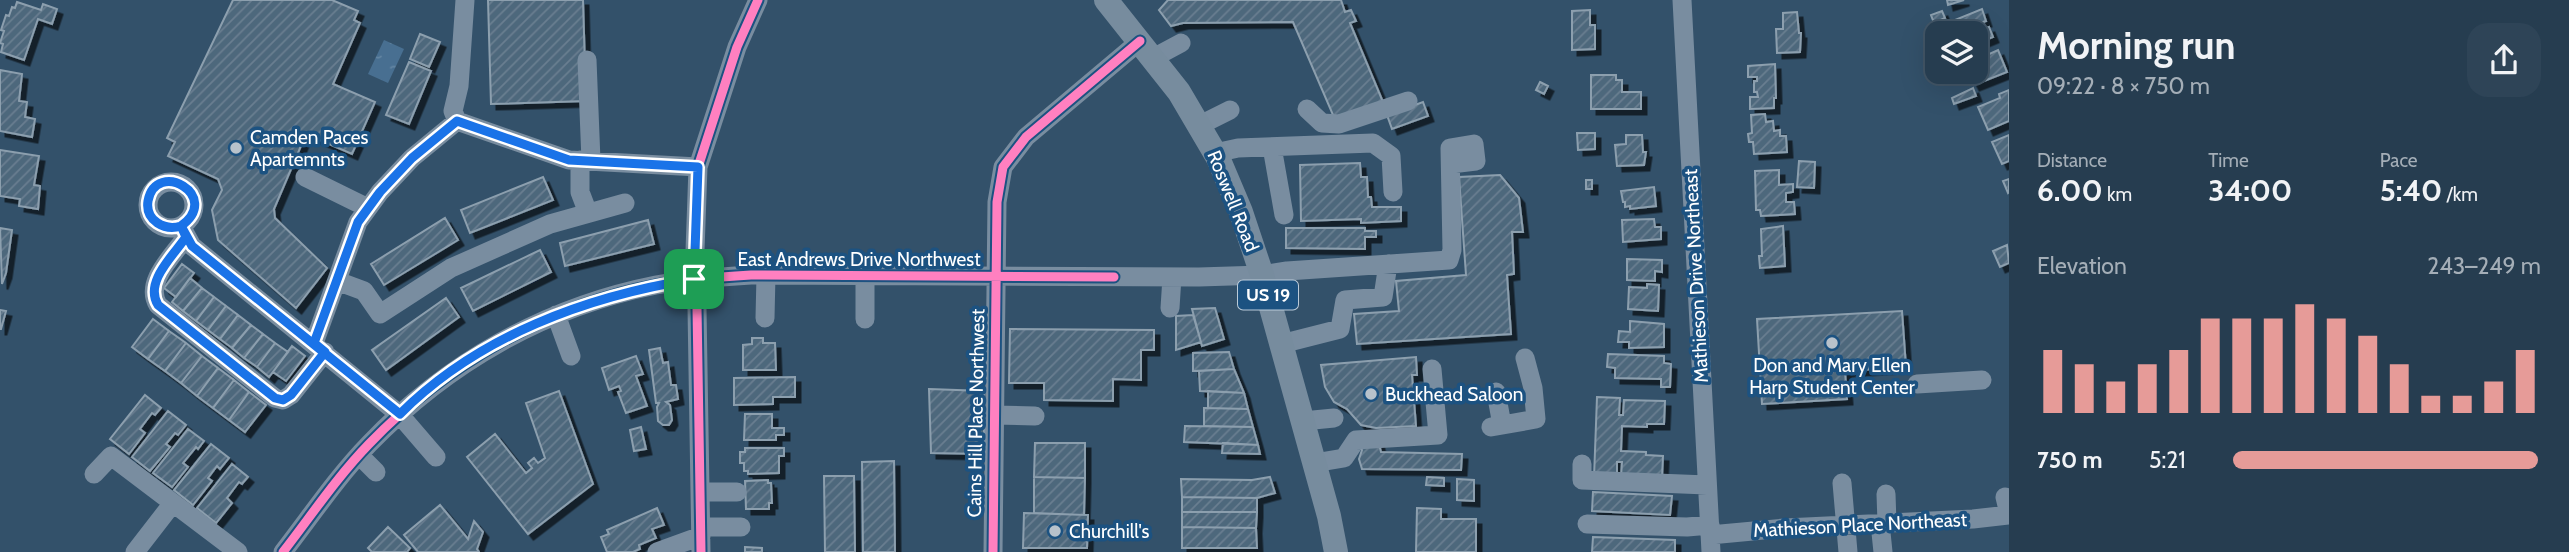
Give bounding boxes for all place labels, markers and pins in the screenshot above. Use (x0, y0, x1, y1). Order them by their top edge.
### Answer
place label: Camden Paces Apartemnts (250, 126, 369, 171)
marker: Camden Paces Apartemnts (228, 140, 244, 156)
pin (664, 249, 724, 309)
marker: Don and Mary Ellen Harp Student Center (1824, 335, 1840, 351)
place label: Don and Mary Ellen Harp Student Center (1749, 354, 1915, 399)
place label: Buckhead Saloon (1385, 383, 1523, 406)
marker: Buckhead Saloon (1363, 386, 1379, 402)
place label: Churchill's (1069, 520, 1150, 543)
marker: Churchill's (1047, 523, 1063, 539)

